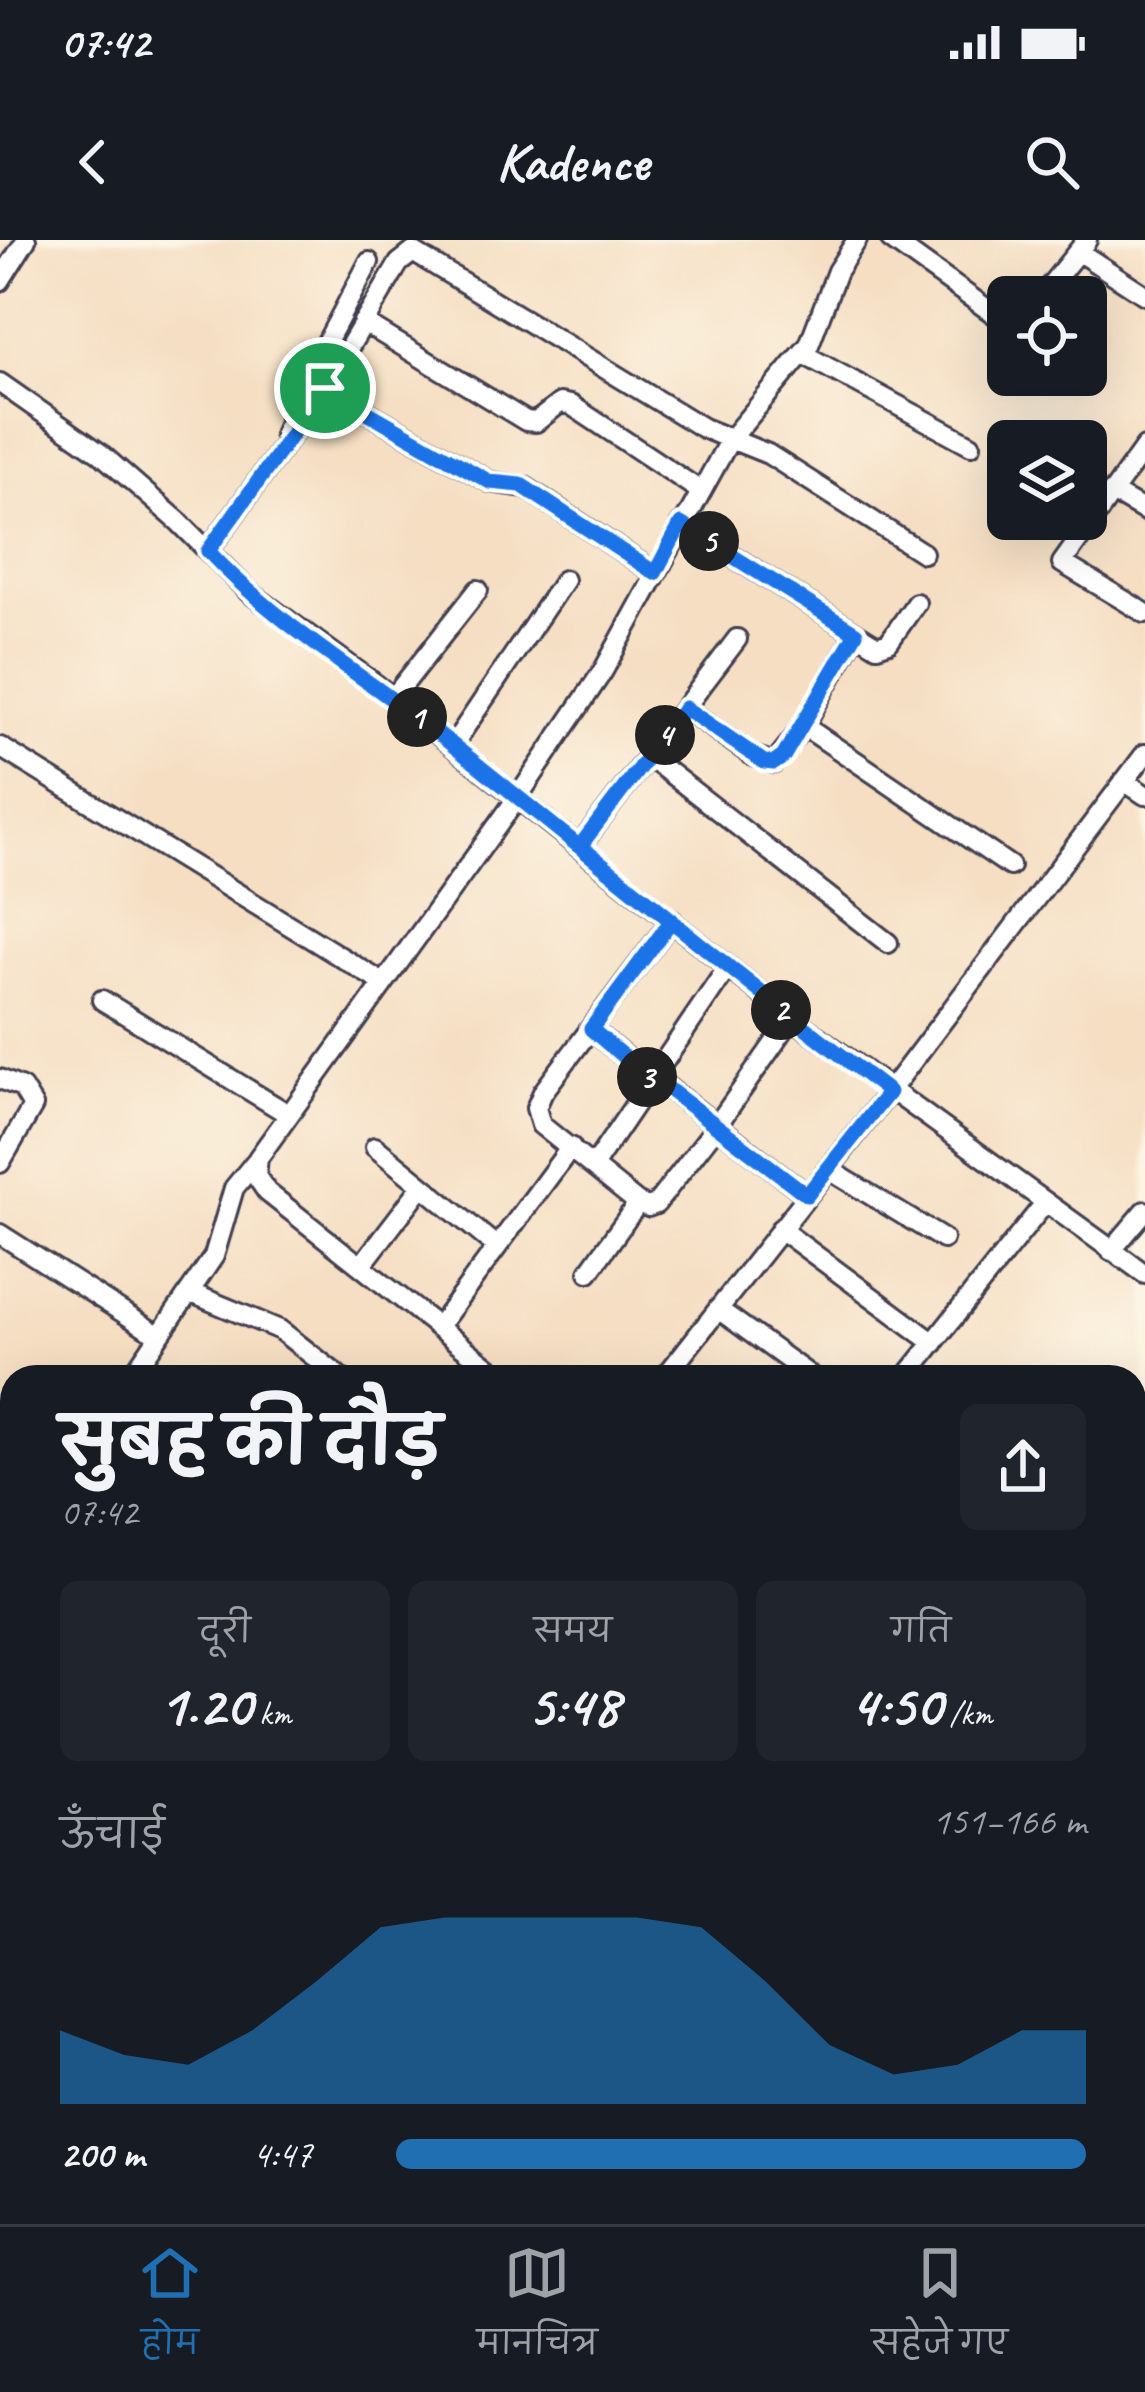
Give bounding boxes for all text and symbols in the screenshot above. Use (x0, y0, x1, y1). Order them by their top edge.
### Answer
text: 07:42 (60, 14, 150, 71)
text: Kadence (496, 128, 649, 196)
icon: back (60, 129, 126, 195)
icon: search (1019, 129, 1085, 195)
map controls (987, 276, 1107, 540)
button: locate (987, 276, 1107, 396)
pin (274, 337, 376, 439)
icon: arrive (292, 355, 358, 421)
button: layers (987, 420, 1107, 540)
pin: 5 (679, 511, 739, 571)
text: 5 (702, 520, 716, 562)
pin: 1 (387, 687, 447, 747)
text: 1 (410, 696, 424, 738)
pin: 4 (635, 705, 695, 765)
text: 4 (658, 714, 672, 756)
pin: 2 (751, 980, 811, 1040)
text: 2 (774, 989, 788, 1031)
pin: 3 (617, 1047, 677, 1107)
text: 3 (640, 1056, 654, 1098)
text: सुबह की दौड़ (60, 1401, 441, 1484)
button: share (960, 1404, 1086, 1530)
text: 07:42 (60, 1488, 138, 1537)
text: दूरी (199, 1610, 251, 1652)
text: समय (534, 1610, 612, 1652)
text: गति (891, 1610, 951, 1652)
text: 1.20 (158, 1667, 251, 1743)
text: 5:48 (527, 1667, 619, 1743)
text: 4:50 (849, 1667, 941, 1743)
text: km (251, 1693, 292, 1735)
text: /km (941, 1693, 993, 1735)
text: 151–166 m (932, 1797, 1086, 1846)
text: ऊँचाई (60, 1810, 165, 1859)
text: 200 m (60, 2130, 144, 2179)
text: 4:47 (252, 2130, 312, 2179)
tab: होम (137, 2240, 203, 2379)
tab: मानचित्र (477, 2240, 598, 2379)
tab: सहेजे गए (872, 2240, 1008, 2379)

